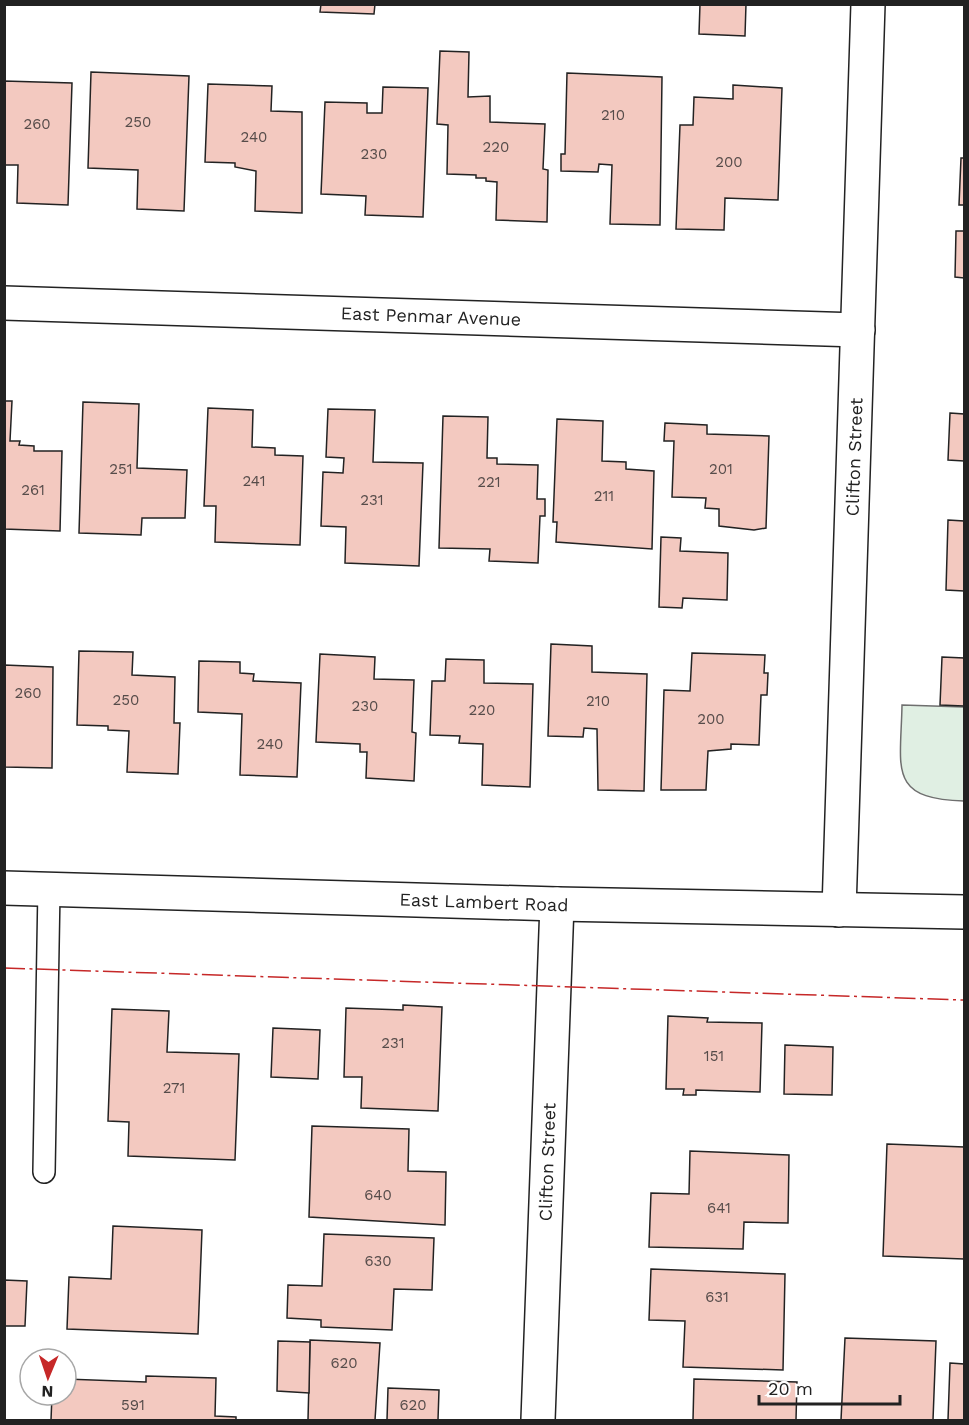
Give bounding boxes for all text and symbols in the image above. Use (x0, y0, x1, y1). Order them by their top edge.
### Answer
house number: 210 (601, 106, 625, 124)
house number: 250 (125, 113, 151, 131)
house number: 260 (23, 115, 51, 133)
house number: 240 (241, 128, 267, 146)
house number: 220 (483, 138, 509, 156)
house number: 230 (361, 145, 387, 163)
house number: 200 (715, 153, 743, 171)
street label: East Penmar Avenue (340, 302, 522, 330)
street label: Clifton Street (841, 397, 867, 517)
house number: 251 (109, 460, 133, 478)
house number: 201 (709, 460, 733, 478)
house number: 241 (242, 472, 266, 490)
house number: 221 (477, 473, 501, 491)
house number: 261 (21, 481, 45, 499)
house number: 211 (594, 487, 614, 505)
house number: 231 (360, 491, 384, 509)
house number: 260 (14, 684, 42, 702)
house number: 250 (113, 691, 139, 709)
house number: 210 (586, 692, 610, 710)
house number: 230 (352, 697, 378, 715)
house number: 220 (469, 701, 495, 719)
house number: 200 (697, 710, 725, 728)
house number: 240 (257, 735, 283, 753)
street label: East Lambert Road (399, 889, 569, 915)
house number: 231 (381, 1034, 405, 1052)
house number: 151 (704, 1047, 724, 1065)
house number: 271 (163, 1079, 185, 1097)
street label: Clifton Street (534, 1102, 560, 1222)
house number: 640 (364, 1186, 392, 1204)
house number: 641 (707, 1199, 731, 1217)
house number: 630 (364, 1252, 392, 1270)
house number: 631 (705, 1288, 729, 1306)
north arrow (18, 1347, 78, 1407)
house number: 620 (330, 1354, 358, 1372)
scale bar (759, 1368, 900, 1406)
text: 20 m (768, 1378, 813, 1399)
text: N (41, 1382, 54, 1401)
house number: 591 (121, 1396, 145, 1414)
house number: 620 (399, 1396, 427, 1414)

